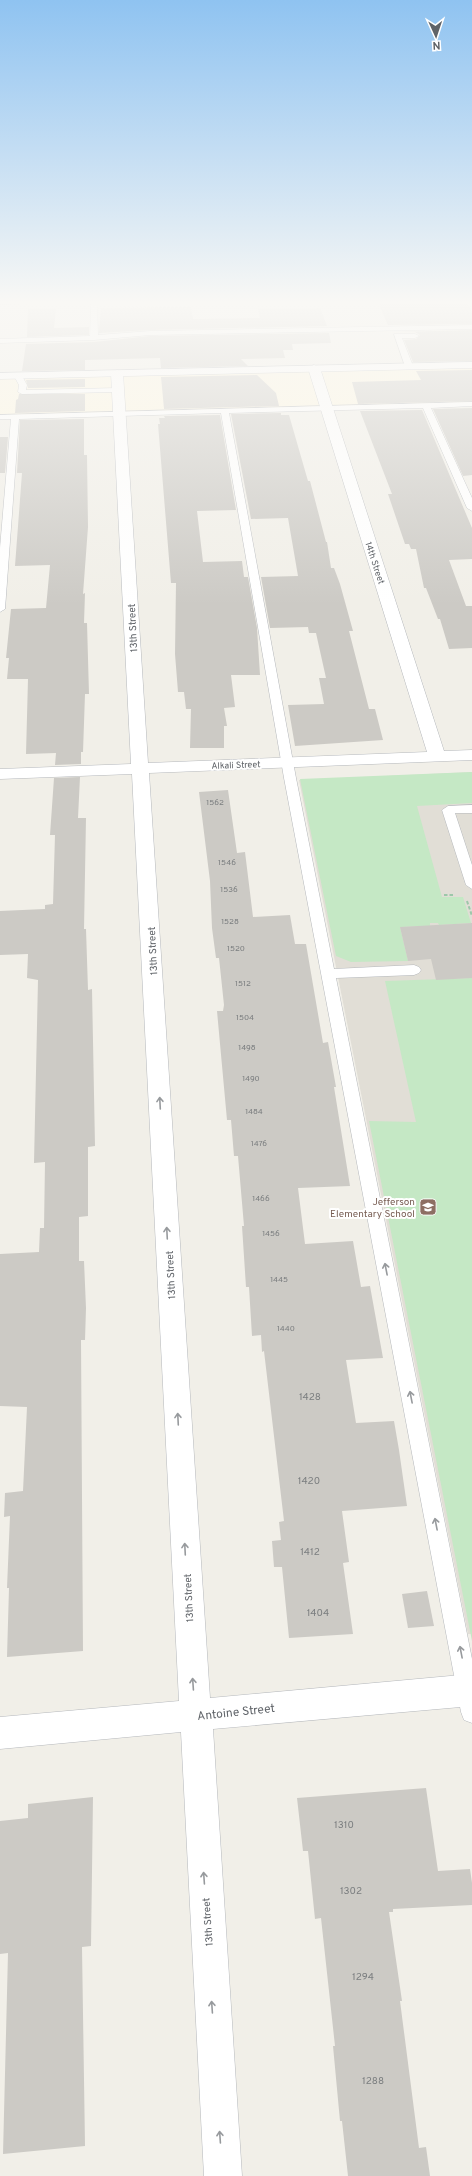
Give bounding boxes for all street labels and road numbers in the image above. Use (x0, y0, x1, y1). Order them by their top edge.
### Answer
street label: 14th Street (363, 541, 387, 586)
street label: 13th Street (126, 603, 141, 653)
street label: Alkali Street (211, 759, 261, 772)
street label: 13th Street (146, 926, 161, 976)
street label: 13th Street (164, 1250, 179, 1300)
street label: 13th Street (182, 1573, 197, 1623)
street label: Antoine Street (196, 1701, 276, 1725)
street label: 13th Street (200, 1897, 217, 1947)

